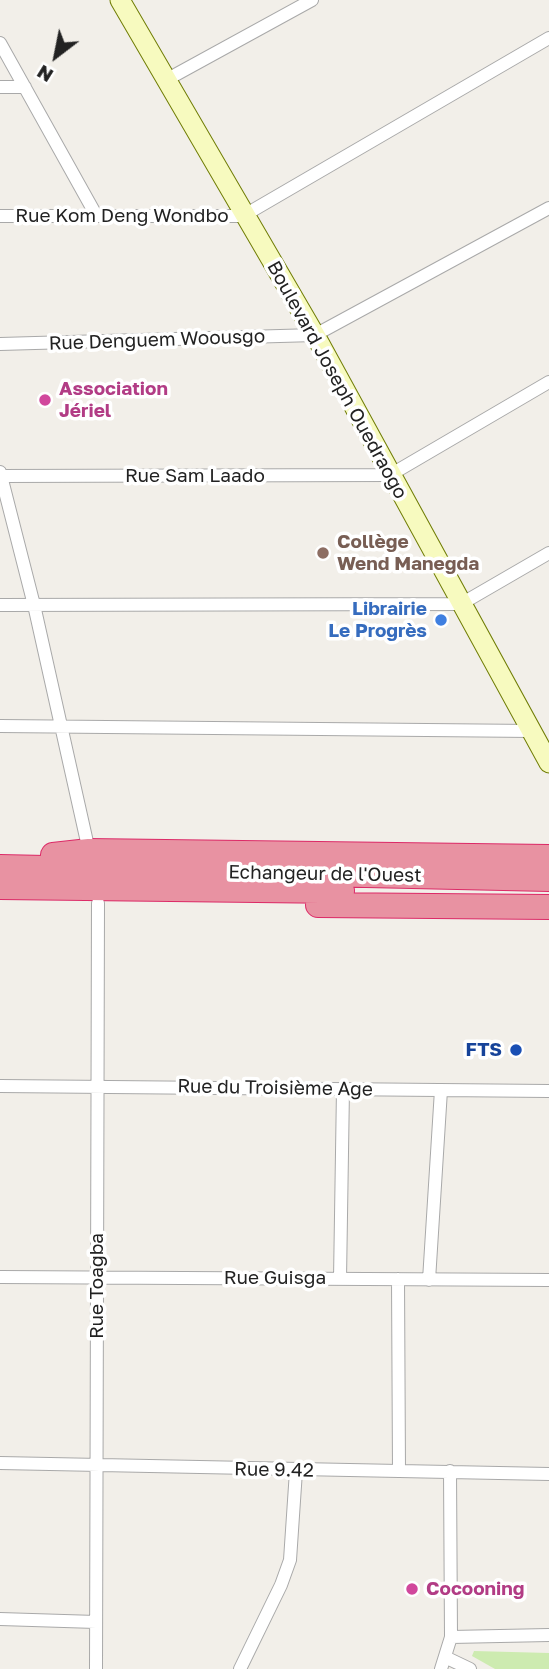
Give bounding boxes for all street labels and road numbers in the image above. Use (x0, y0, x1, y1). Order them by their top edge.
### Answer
street label: Rue Kom Deng Wondbo (15, 205, 229, 227)
street label: Boulevard Joseph Ouedraogo (262, 257, 412, 503)
street label: Rue Denguem Woousgo (48, 325, 266, 355)
street label: Rue Sam Laado (125, 465, 265, 487)
street label: Echangeur de l'Ouest (228, 861, 422, 887)
street label: Rue du Troisième Age (177, 1075, 373, 1101)
street label: Rue Toagba (86, 1233, 108, 1339)
street label: Rue Guisga (224, 1267, 326, 1289)
street label: Rue 9.42 (234, 1458, 314, 1482)

